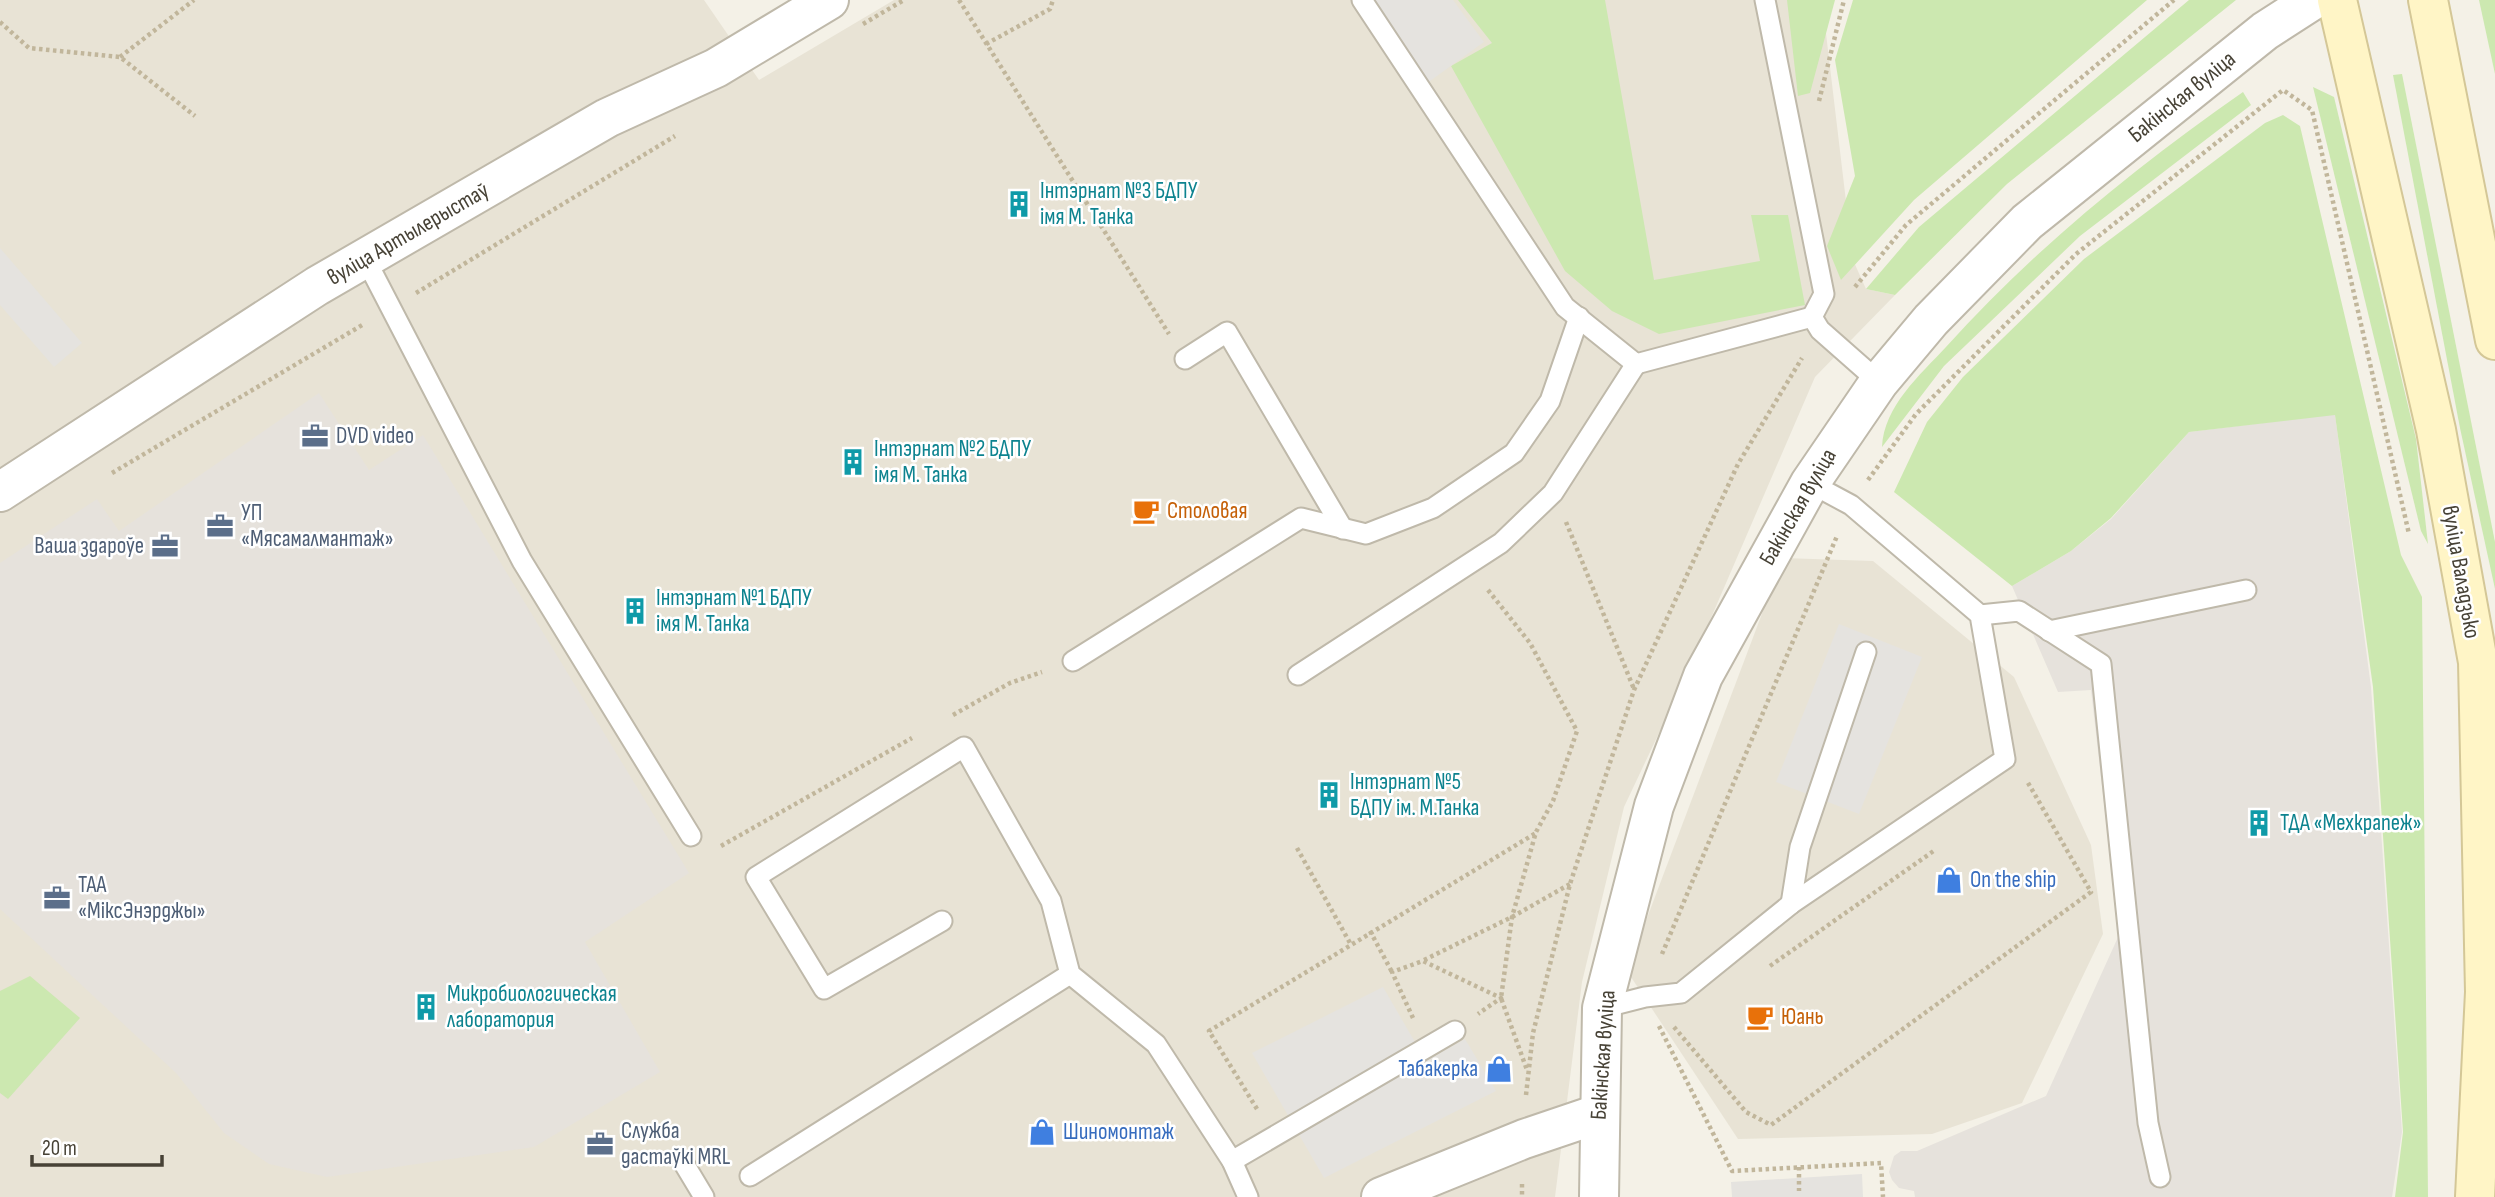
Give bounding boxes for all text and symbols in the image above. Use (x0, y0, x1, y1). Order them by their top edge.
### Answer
street label: Бакінская вуліца (2123, 45, 2241, 149)
street label: вуліца Артылерыстаў (322, 176, 494, 292)
place label: Інтэрнат №3 БДПУ імя М. Танка (1040, 177, 1198, 231)
building icon: Інтэрнат №3 БДПУ імя М. Танка (1004, 189, 1034, 219)
office icon: DVD video (300, 421, 330, 451)
place label: DVD video (336, 422, 414, 450)
place label: Інтэрнат №2 БДПУ імя М. Танка (874, 435, 1031, 489)
street label: Бакінская вуліца (1753, 444, 1843, 570)
building icon: Інтэрнат №2 БДПУ імя М. Танка (838, 447, 868, 477)
cafe icon: Столовая (1131, 496, 1161, 526)
place label: Столовая (1167, 497, 1247, 525)
place label: УП «Мясамалмантаж» (241, 499, 394, 553)
street label: вуліца Валадзько (2436, 503, 2486, 641)
office icon: УП «Мясамалмантаж» (205, 511, 235, 541)
office icon: Ваша здароўе (150, 531, 180, 561)
place label: Ваша здароўе (34, 532, 144, 560)
place label: Інтэрнат №1 БДПУ імя М. Танка (656, 584, 812, 638)
building icon: Інтэрнат №1 БДПУ імя М. Танка (620, 596, 650, 626)
place label: Інтэрнат №5 БДПУ ім. М.Танка (1350, 768, 1479, 822)
building icon: Інтэрнат №5 БДПУ ім. М.Танка (1314, 780, 1344, 810)
building icon: ТДА «Мехкрапеж» (2244, 808, 2274, 838)
place label: ТДА «Мехкрапеж» (2280, 809, 2422, 837)
shop icon: On the ship (1934, 865, 1964, 895)
place label: On the ship (1970, 866, 2056, 894)
place label: ТАА «МіксЭнэрджы» (78, 871, 206, 925)
office icon: ТАА «МіксЭнэрджы» (42, 883, 72, 913)
place label: Микробиологическая лаборатория (447, 980, 617, 1034)
street label: Бакінская вуліца (1585, 989, 1621, 1121)
building icon: Микробиологическая лаборатория (411, 992, 441, 1022)
cafe icon: Юань (1745, 1002, 1775, 1032)
place label: Юань (1781, 1003, 1824, 1031)
shop icon: Табакерка (1484, 1054, 1514, 1084)
place label: Табакерка (1398, 1055, 1478, 1083)
place label: Служба дастаўкі MRL (621, 1117, 731, 1171)
shop icon: Шиномонтаж (1027, 1117, 1057, 1147)
place label: Шиномонтаж (1063, 1118, 1175, 1146)
scale bar (32, 1124, 161, 1168)
office icon: Служба дастаўкі MRL (585, 1129, 615, 1159)
text: 20 m (42, 1136, 77, 1161)

